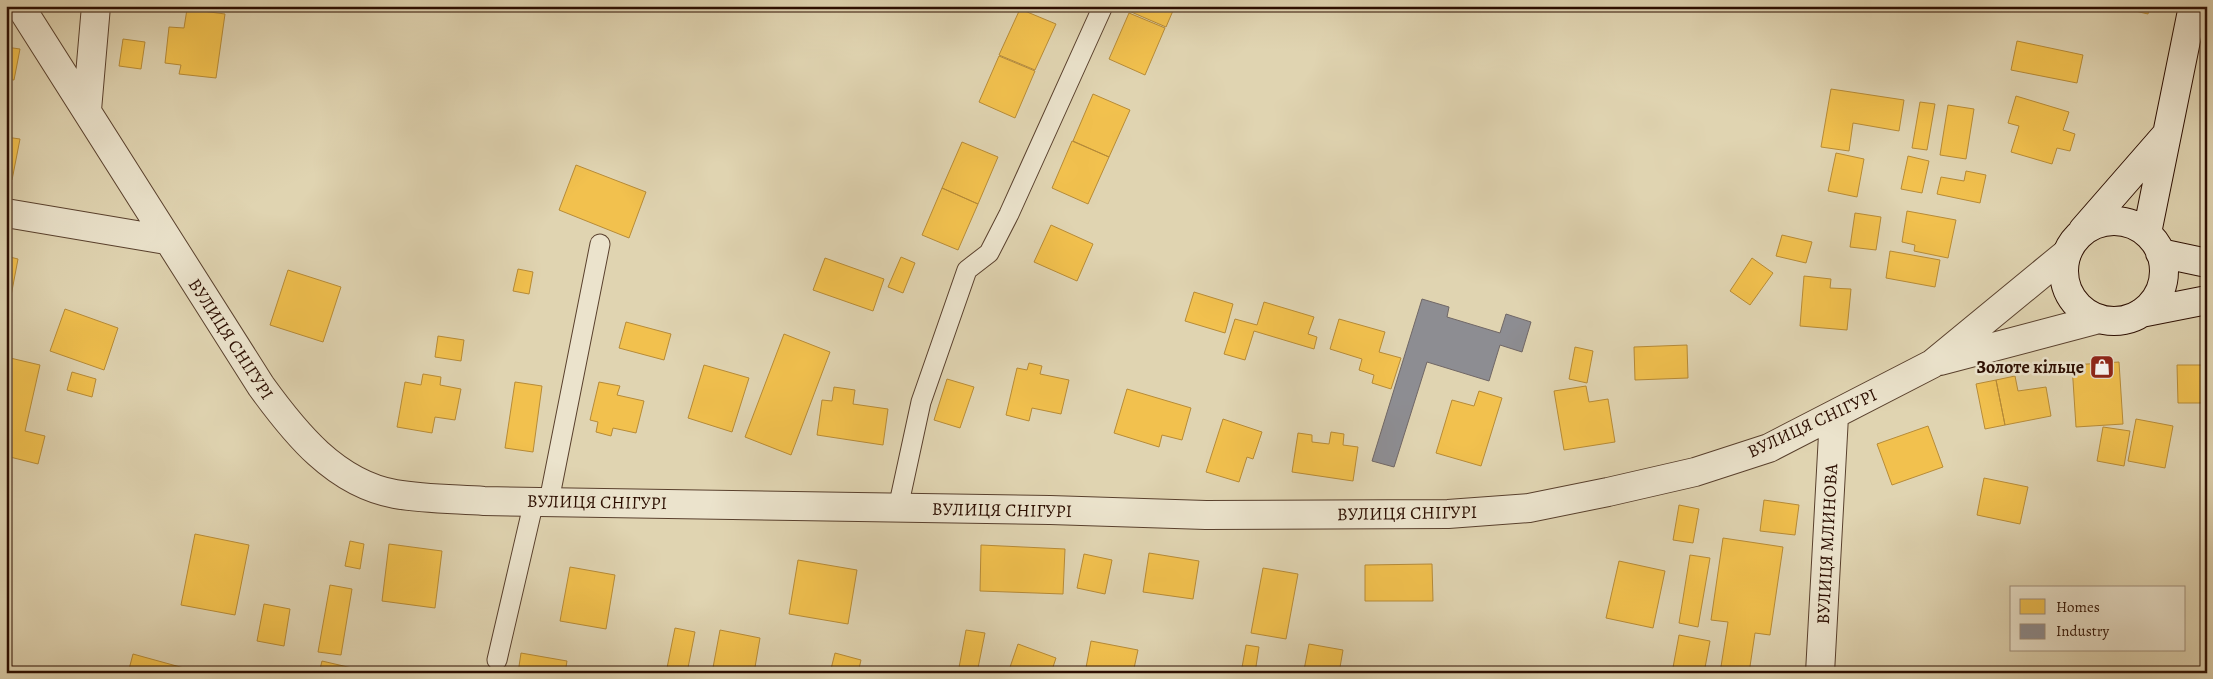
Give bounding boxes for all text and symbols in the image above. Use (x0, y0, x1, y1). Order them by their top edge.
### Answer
street label: ВУЛИЦЯ СНІГУРІ (183, 274, 279, 404)
shop icon: Золоте кільце (2089, 354, 2115, 380)
place label: Золоте кільце (1976, 355, 2084, 379)
street label: ВУЛИЦЯ СНІГУРІ (1743, 383, 1881, 463)
street label: ВУЛИЦЯ МЛИНОВА (1811, 463, 1843, 625)
street label: ВУЛИЦЯ СНІГУРІ (527, 489, 667, 515)
street label: ВУЛИЦЯ СНІГУРІ (932, 497, 1072, 523)
street label: ВУЛИЦЯ СНІГУРІ (1337, 500, 1477, 526)
legend (2010, 586, 2186, 652)
text: Homes (2056, 597, 2100, 617)
text: Industry (2056, 621, 2110, 641)

